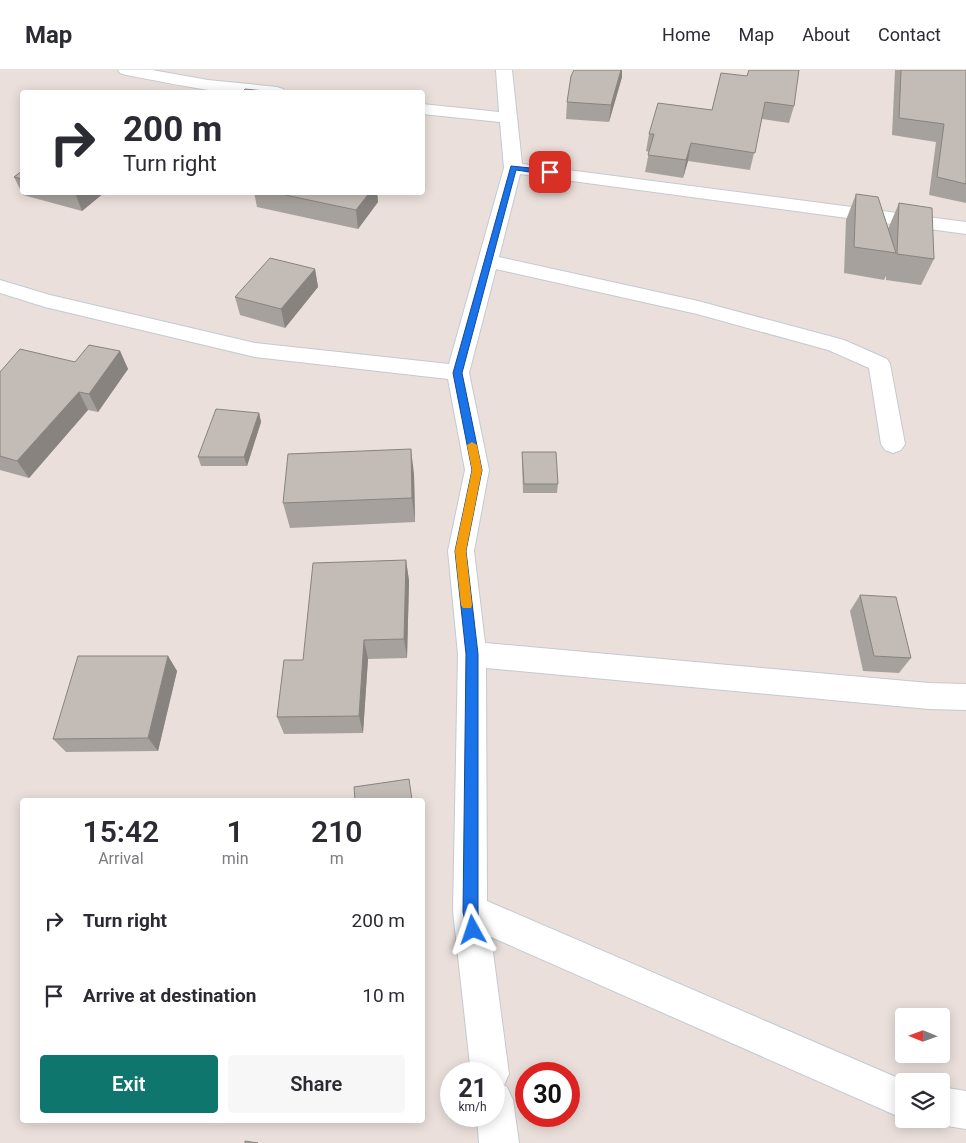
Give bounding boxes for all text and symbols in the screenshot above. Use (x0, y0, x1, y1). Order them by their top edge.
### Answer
text: Map (25, 21, 72, 49)
text: Home (662, 24, 711, 45)
text: Map (739, 24, 774, 45)
text: About (802, 24, 850, 45)
text: Contact (878, 24, 941, 45)
text: 200 m (123, 109, 222, 150)
icon: right (40, 110, 105, 175)
text: Turn right (123, 151, 217, 176)
pin (529, 151, 571, 193)
icon: arrive (536, 158, 564, 186)
text: 15:42 (83, 814, 159, 849)
text: 1 (227, 814, 244, 849)
text: 210 (311, 814, 362, 849)
text: Arrival (98, 849, 144, 868)
text: min (222, 849, 249, 868)
text: m (330, 849, 344, 868)
position arrow (446, 903, 498, 955)
icon: right (40, 907, 68, 935)
text: Turn right (83, 909, 167, 932)
text: 200 m (352, 909, 405, 932)
icon: arrive (40, 982, 68, 1010)
text: Arrive at destination (83, 984, 256, 1007)
text: 10 m (362, 984, 405, 1007)
north arrow (895, 1008, 950, 1062)
map controls (895, 1008, 950, 1128)
button: Exit (40, 1055, 218, 1113)
button: Share (228, 1055, 405, 1113)
speed limit sign: 30 (515, 1062, 580, 1127)
button: layers (895, 1073, 950, 1128)
text: 21 (458, 1074, 487, 1103)
text: km/h (458, 1100, 487, 1114)

